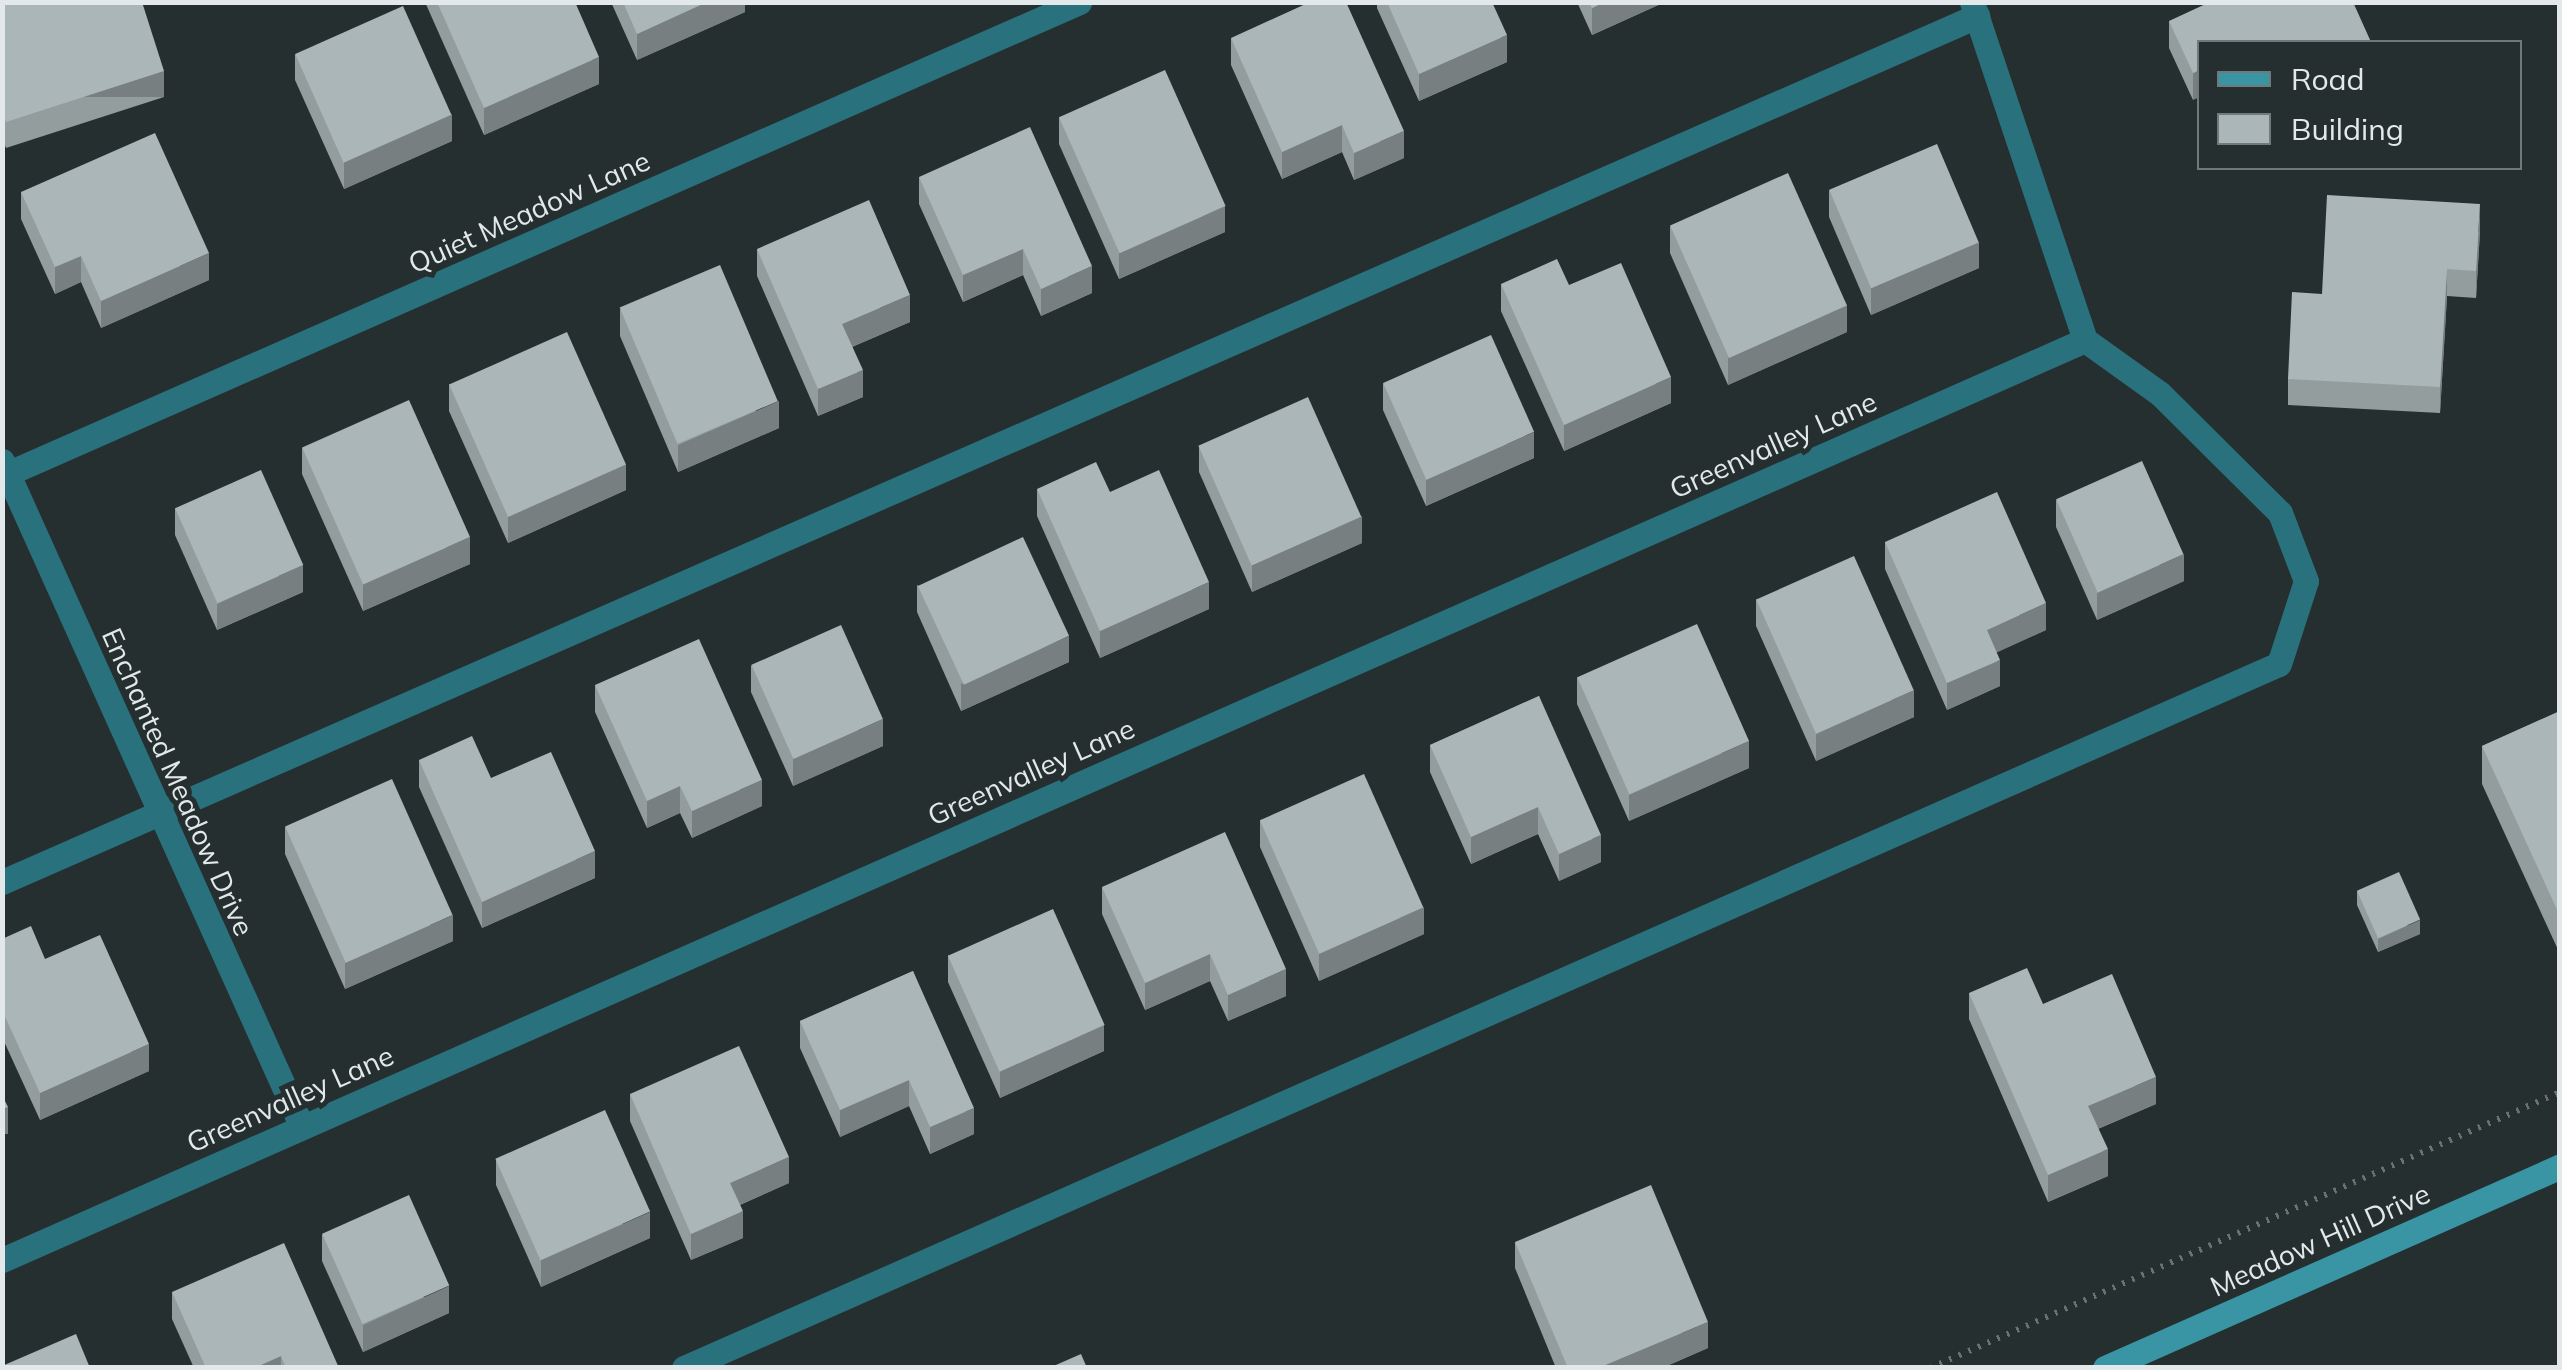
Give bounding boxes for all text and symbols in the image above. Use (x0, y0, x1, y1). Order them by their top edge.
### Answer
legend (2197, 40, 2522, 170)
text: Road (2291, 60, 2365, 98)
text: Building (2291, 110, 2404, 148)
street label: Quiet Meadow Lane (403, 144, 655, 280)
street label: Greenvalley Lane (1664, 384, 1882, 506)
street label: Enchanted Meadow Drive (95, 623, 261, 941)
street label: Greenvalley Lane (922, 711, 1140, 833)
street label: Greenvalley Lane (181, 1038, 399, 1160)
street label: Meadow Hill Drive (2205, 1177, 2435, 1303)

